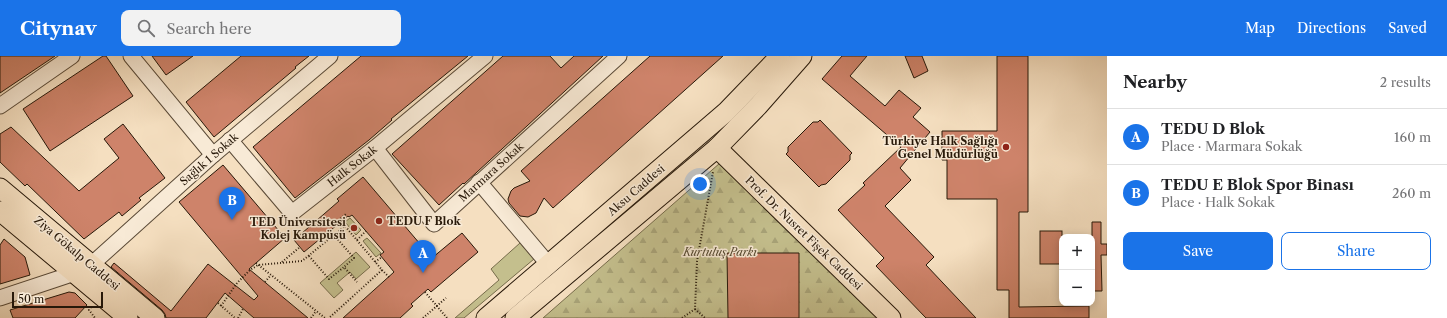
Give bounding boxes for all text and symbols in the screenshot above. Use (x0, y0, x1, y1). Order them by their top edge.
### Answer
search box (121, 10, 401, 46)
text: Citynav (20, 17, 97, 40)
icon: search (135, 17, 157, 39)
text: Search here (167, 19, 252, 38)
text: Map (1245, 19, 1275, 37)
text: Directions (1297, 19, 1366, 37)
text: Saved (1388, 19, 1427, 37)
text: Nearby (1123, 72, 1187, 92)
text: 2 results (1380, 74, 1431, 90)
text: TEDU D Blok (1161, 119, 1265, 138)
street label: Sağlık 1 Sokak (177, 129, 242, 188)
text: A (1131, 129, 1141, 145)
text: 160 m (1394, 129, 1431, 145)
place label: Türkiye Halk Sağlığı Genel Müdürlüğü (882, 134, 999, 161)
text: Place · Marmara Sokak (1161, 138, 1302, 154)
street label: Marmara Sokak (456, 139, 527, 205)
street label: Halk Sokak (324, 142, 380, 190)
marker: Türkiye Halk Sağlığı Genel Müdürlüğü (1001, 142, 1011, 152)
street label: Aksu Caddesi (604, 161, 668, 219)
street label: Prof. Dr. Nusret Fişek Caddesi (742, 173, 866, 293)
your location (690, 174, 710, 194)
text: TEDU E Blok Spor Binası (1161, 175, 1354, 194)
text: B (1131, 185, 1141, 201)
text: 260 m (1392, 185, 1431, 201)
pin: B (219, 187, 245, 220)
text: Place · Halk Sokak (1161, 194, 1275, 210)
street label: Ziya Gökalp Caddesi (31, 213, 123, 293)
place label: TEDU F Blok (387, 214, 461, 228)
place label: TED Üniversitesi Kolej Kampüsü (250, 215, 347, 242)
marker: TEDU F Blok (374, 216, 384, 226)
marker: TED Üniversitesi Kolej Kampüsü (349, 223, 359, 233)
button: Save (1123, 232, 1273, 270)
button: Share (1281, 232, 1431, 270)
map controls (1059, 234, 1095, 306)
button: + (1059, 234, 1095, 270)
pin: A (410, 240, 436, 273)
park label: Kurtuluş Parkı (682, 245, 757, 259)
button: − (1059, 270, 1095, 306)
scale bar (12, 290, 103, 309)
text: 50 m (18, 292, 44, 306)

